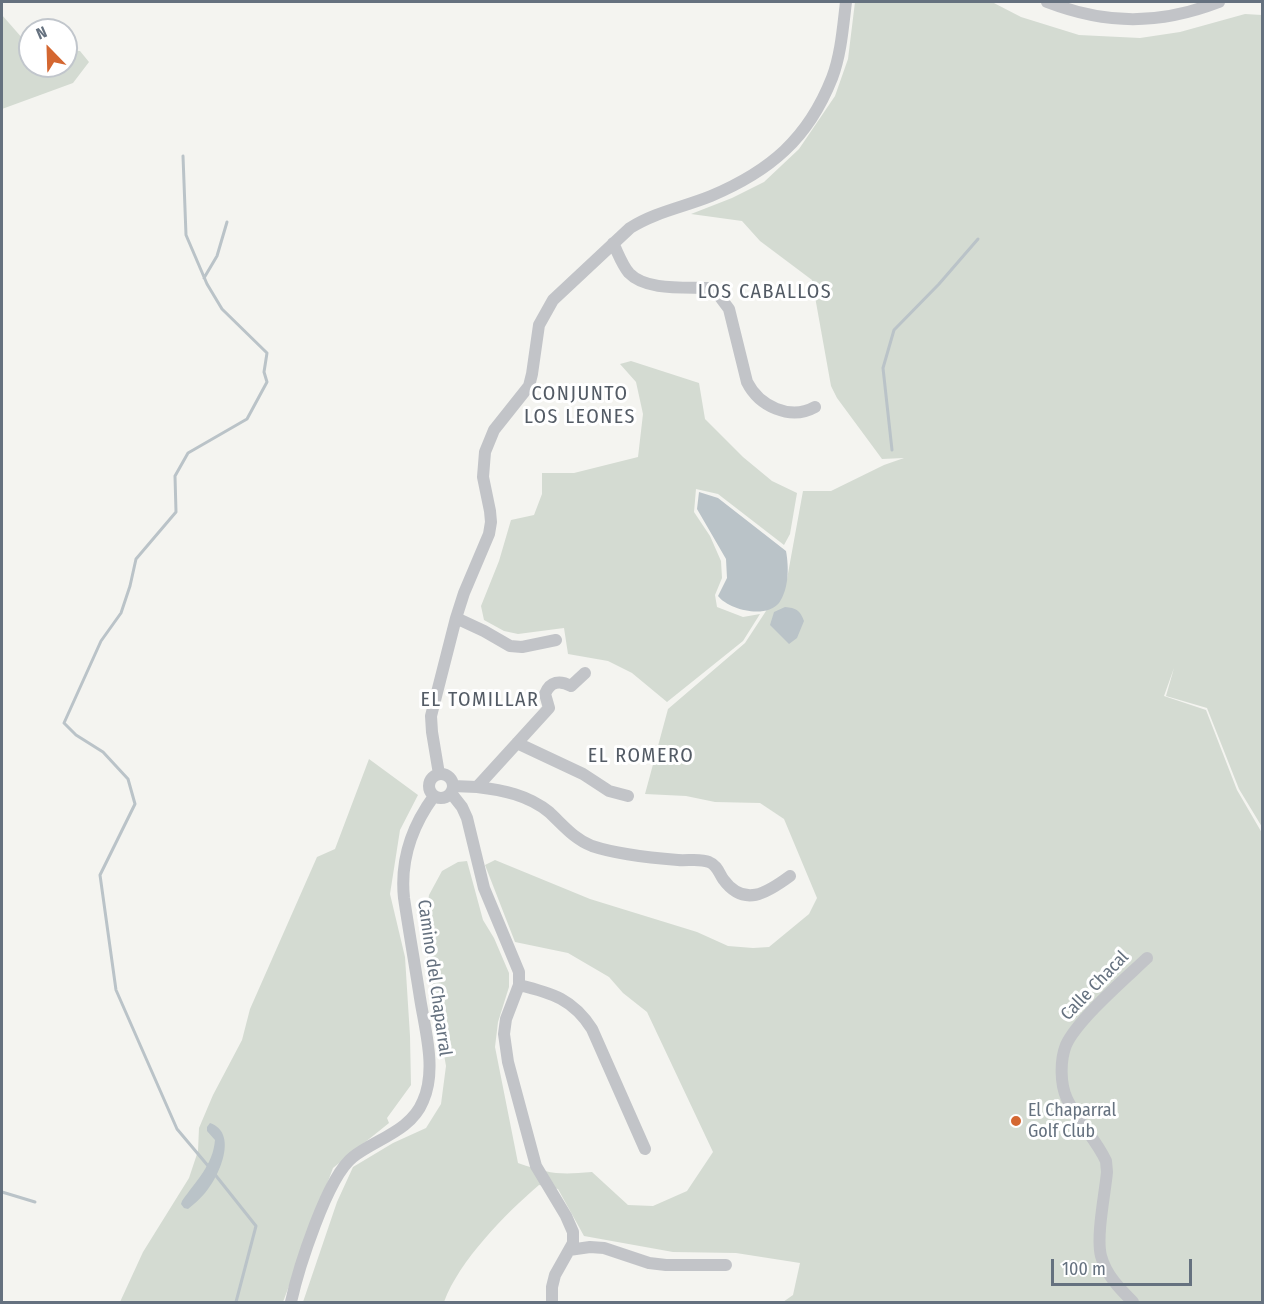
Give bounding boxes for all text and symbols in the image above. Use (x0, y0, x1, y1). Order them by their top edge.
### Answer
north arrow (18, 18, 78, 78)
text: N (33, 22, 50, 43)
district label: LOS CABALLOS (698, 280, 832, 304)
district label: CONJUNTO LOS LEONES (524, 382, 636, 429)
district label: EL TOMILLAR (420, 688, 540, 712)
district label: EL ROMERO (588, 744, 694, 768)
street label: Camino del Chaparral (412, 898, 456, 1058)
street label: Calle Chacal (1057, 947, 1133, 1025)
place label: El Chaparral Golf Club (1028, 1100, 1116, 1142)
marker: El Chaparral Golf Club (1009, 1114, 1023, 1128)
scale bar (1054, 1247, 1195, 1285)
text: 100 m (1062, 1258, 1106, 1280)

